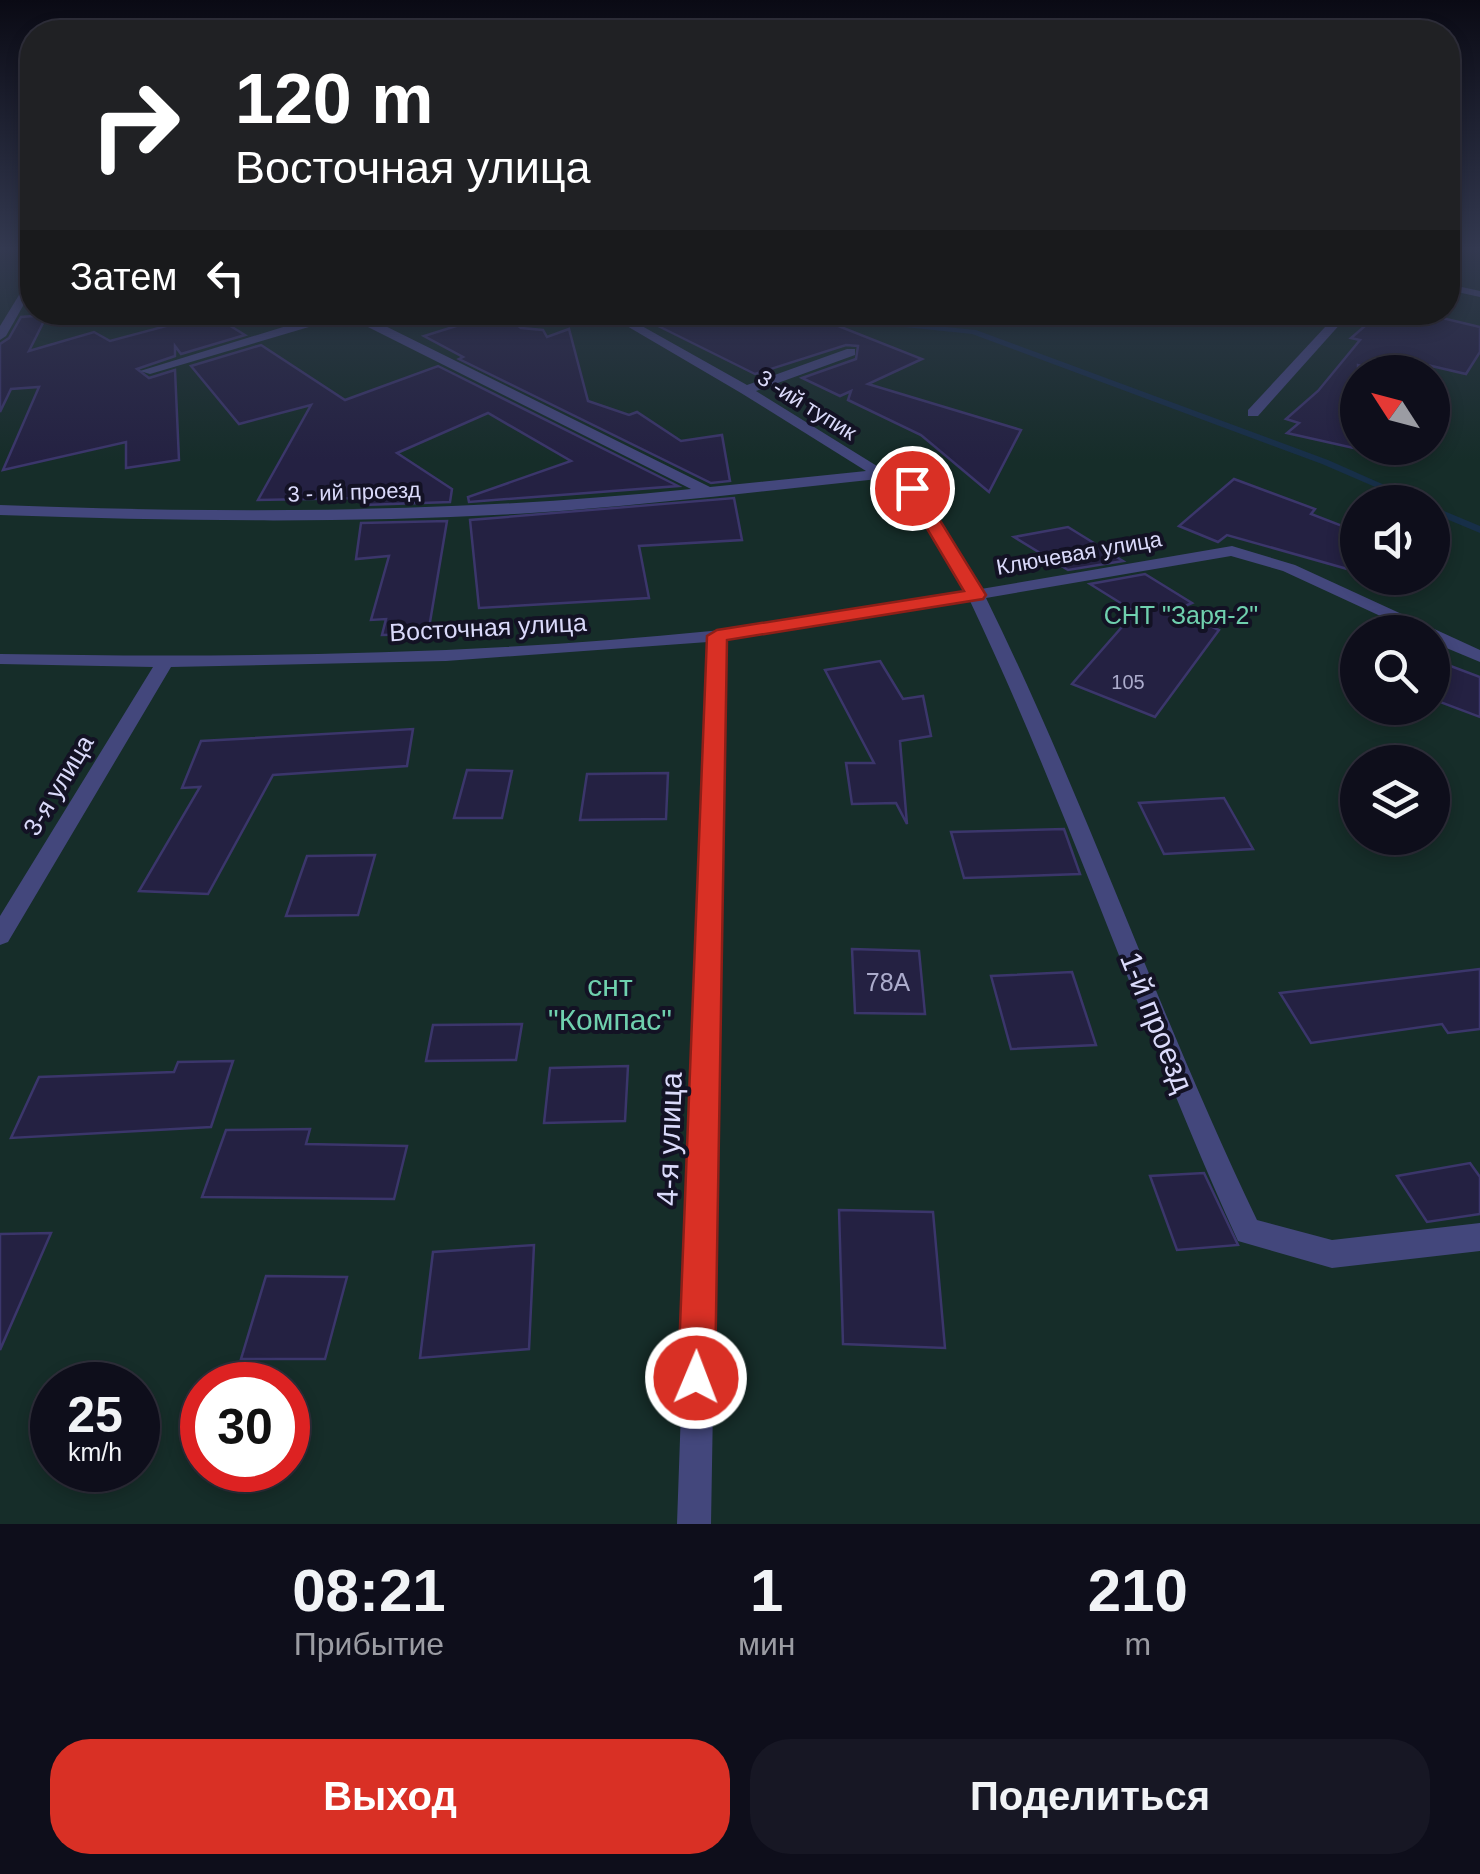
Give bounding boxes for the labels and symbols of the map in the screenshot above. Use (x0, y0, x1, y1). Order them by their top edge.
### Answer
north arrow (1340, 355, 1450, 465)
street label: 3 -ий тупик (753, 365, 861, 445)
pin (870, 446, 955, 531)
street label: 3 - ий проезд (287, 477, 421, 507)
street label: Ключевая улица (994, 526, 1164, 580)
park label: СНТ "Заря-2" (1104, 601, 1258, 629)
street label: Восточная улица (389, 608, 587, 646)
house number: 105 (1111, 671, 1145, 693)
street label: 3-я улица (17, 730, 99, 840)
street label: 1-й проезд (1114, 947, 1200, 1097)
house number: 78А (866, 968, 911, 996)
park label: снт "Компас" (548, 969, 672, 1036)
street label: 4-я улица (650, 1071, 688, 1206)
position arrow (644, 1326, 748, 1430)
speed limit sign: 30 (180, 1362, 310, 1492)

